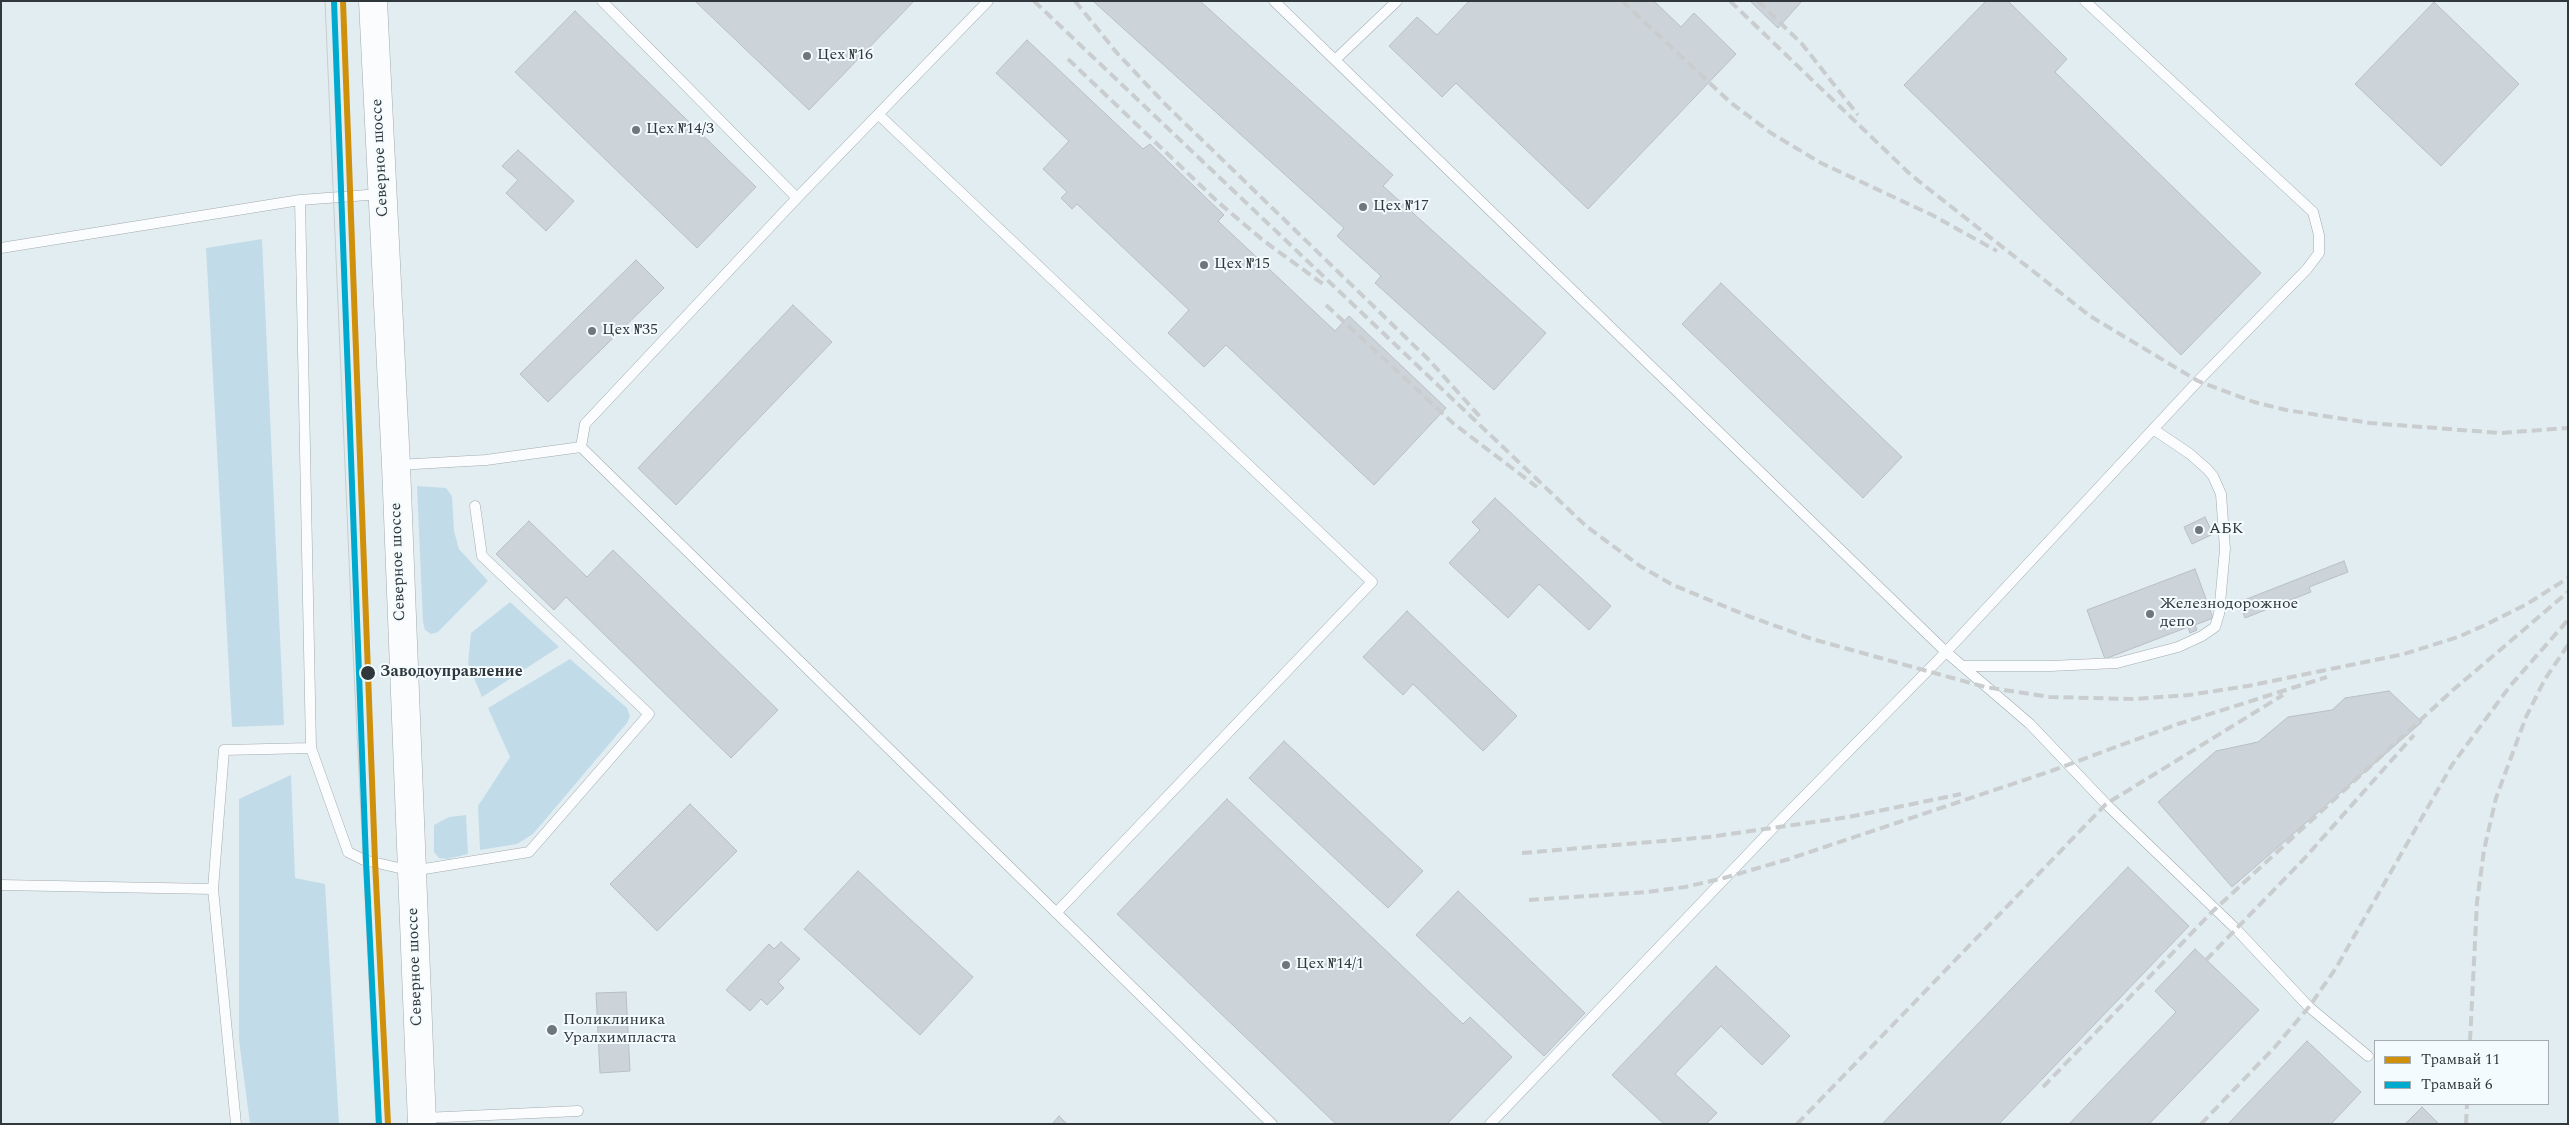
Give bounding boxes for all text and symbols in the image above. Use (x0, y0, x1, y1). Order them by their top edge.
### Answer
place label: Цех №16 (817, 46, 873, 66)
marker: Цех №16 (801, 50, 813, 62)
street label: Северное шоссе (368, 98, 394, 218)
place label: Цех №14/3 (646, 120, 714, 140)
marker: Цех №14/3 (630, 124, 642, 136)
place label: Цех №17 (1373, 197, 1429, 217)
marker: Цех №17 (1357, 201, 1369, 213)
place label: Цех №15 (1214, 255, 1270, 275)
marker: Цех №15 (1198, 259, 1210, 271)
place label: Цех №35 (602, 321, 658, 341)
marker: Цех №35 (586, 325, 598, 337)
street label: Северное шоссе (387, 502, 411, 622)
place label: АБК (2209, 520, 2243, 540)
marker: АБК (2193, 524, 2205, 536)
place label: Железнодорожное депо (2160, 595, 2298, 633)
marker: Железнодорожное депо (2144, 608, 2156, 620)
place label: Заводоуправление (380, 663, 523, 683)
marker: Заводоуправление (359, 664, 377, 682)
street label: Северное шоссе (404, 907, 428, 1027)
place label: Цех №14/1 (1296, 955, 1364, 975)
marker: Цех №14/1 (1280, 959, 1292, 971)
place label: Поликлиника Уралхимпласта (563, 1011, 676, 1049)
marker: Поликлиника Уралхимпласта (545, 1023, 559, 1037)
legend (2374, 1040, 2549, 1105)
text: Трамвай 11 (2421, 1048, 2500, 1071)
text: Трамвай 6 (2421, 1073, 2493, 1096)

